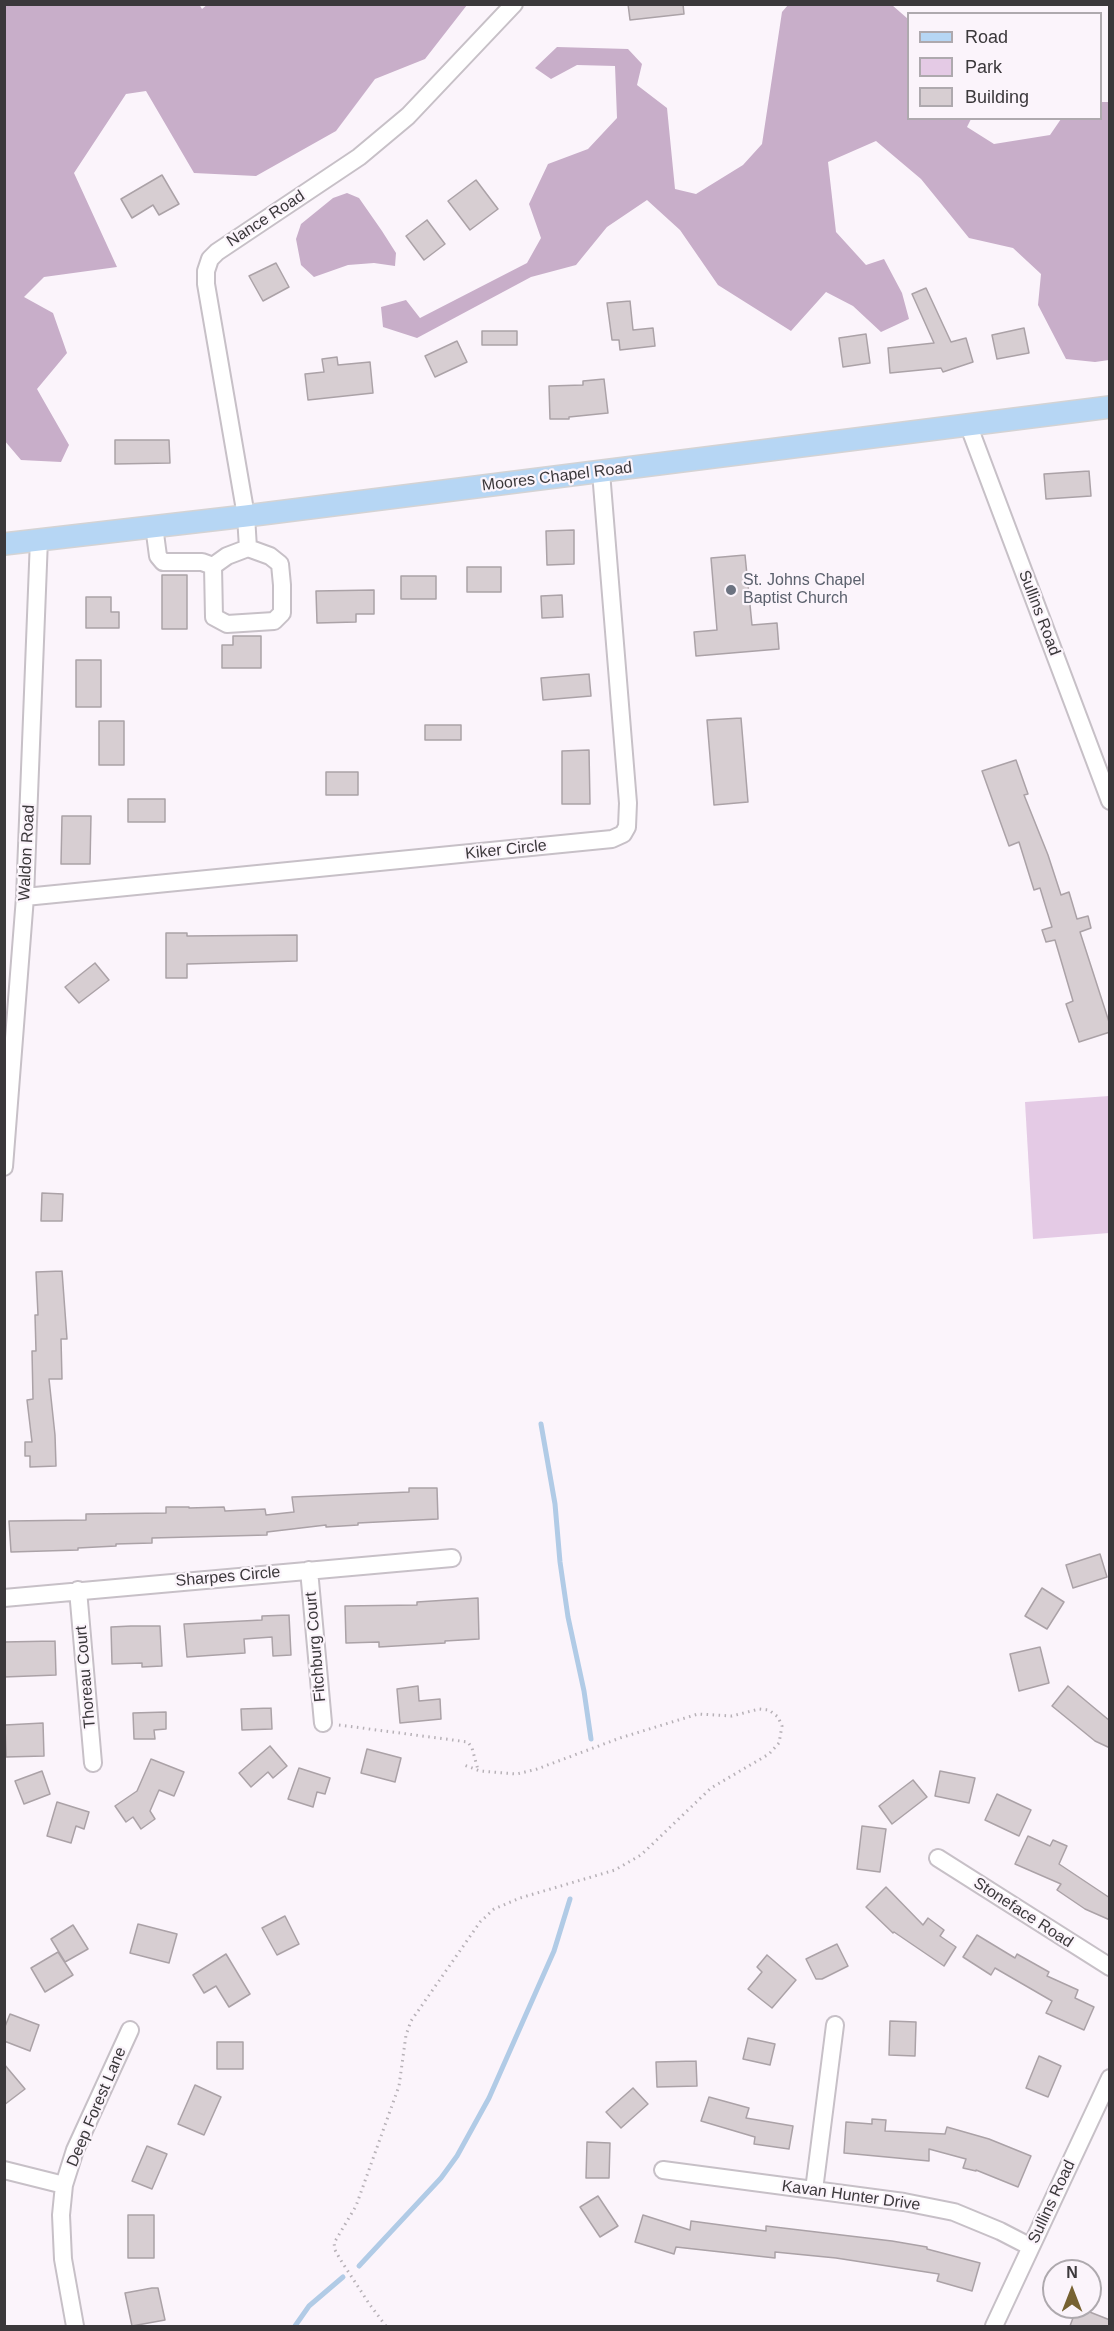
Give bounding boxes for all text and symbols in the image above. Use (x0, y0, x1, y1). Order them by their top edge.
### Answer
legend (907, 12, 1102, 120)
text: Road (965, 27, 1008, 47)
text: Park (965, 57, 1002, 77)
text: Building (965, 87, 1029, 107)
street label: Nance Road (223, 187, 309, 251)
street label: Moores Chapel Road (481, 458, 633, 496)
street label: Sullins Road (1014, 568, 1064, 658)
place label: St. Johns Chapel Baptist Church (743, 571, 865, 609)
marker: St. Johns Chapel Baptist Church (724, 583, 738, 597)
street label: Waldon Road (15, 804, 39, 902)
street label: Kiker Circle (464, 836, 548, 864)
street label: Sharpes Circle (175, 1563, 281, 1591)
street label: Fitchburg Court (302, 1591, 330, 1703)
street label: Thoreau Court (72, 1625, 100, 1729)
street label: Stoneface Road (970, 1874, 1076, 1952)
street label: Deep Forest Lane (63, 2044, 131, 2170)
street label: Sullins Road (1024, 2157, 1080, 2247)
street label: Kavan Hunter Drive (781, 2177, 921, 2215)
north arrow (1042, 2259, 1102, 2319)
text: N (1066, 2264, 1078, 2281)

